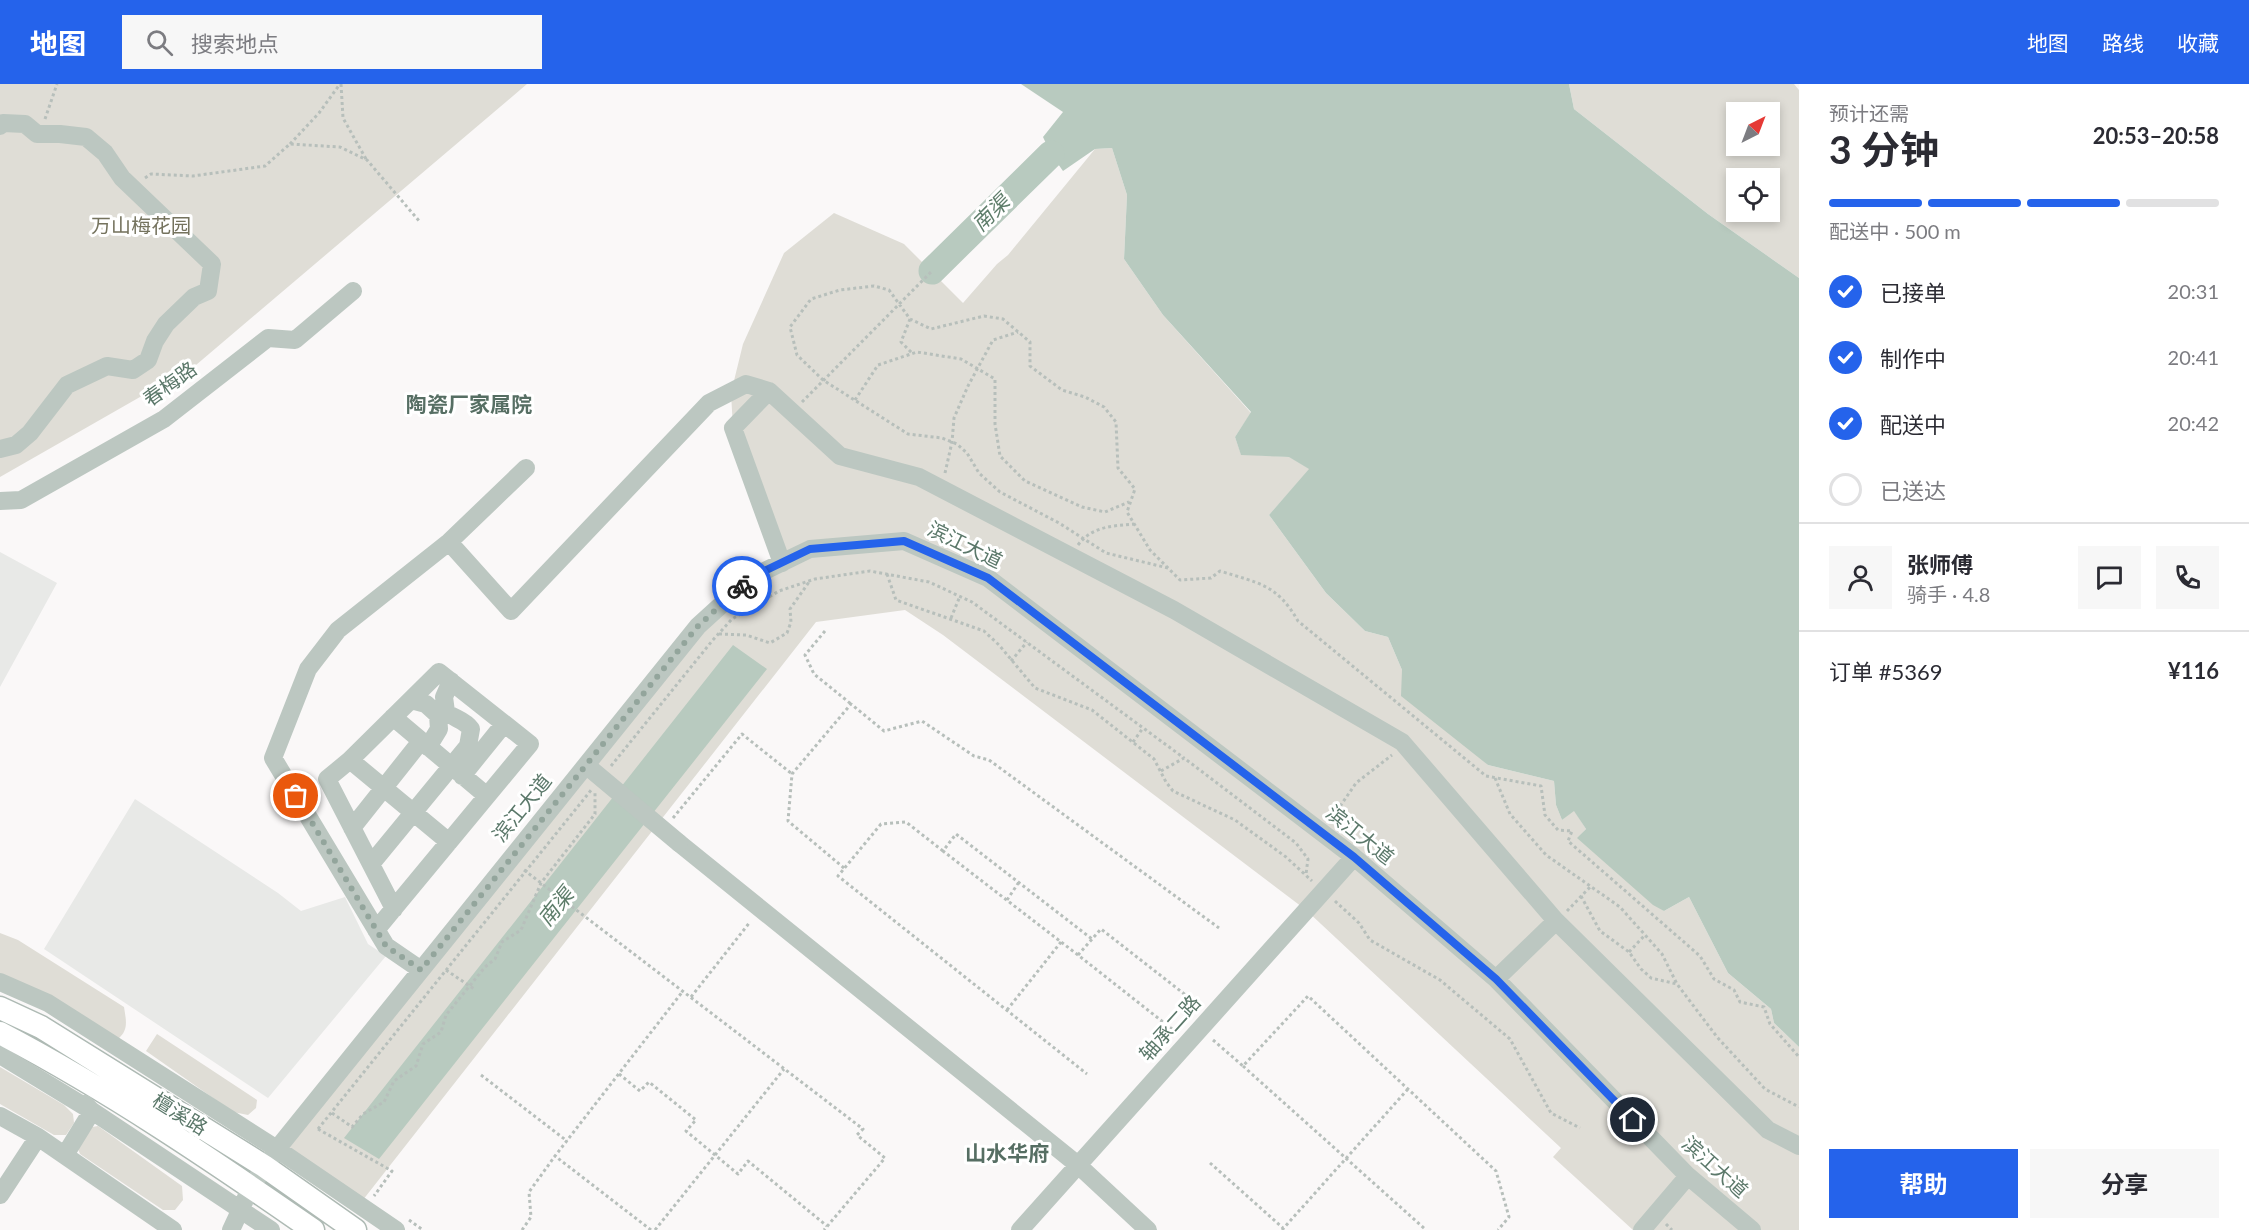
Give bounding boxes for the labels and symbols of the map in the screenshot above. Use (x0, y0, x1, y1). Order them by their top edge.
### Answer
north arrow (1726, 102, 1780, 156)
water label: 南渠 (966, 186, 1016, 236)
park label: 万山梅花园 (91, 213, 191, 237)
street label: 春梅路 (138, 356, 201, 411)
district label: 陶瓷厂家属院 (406, 391, 532, 416)
street label: 滨江大道 (924, 516, 1007, 572)
courier (712, 556, 772, 616)
street label: 滨江大道 (487, 769, 556, 846)
pin (270, 770, 321, 821)
street label: 滨江大道 (1322, 800, 1399, 869)
water label: 南渠 (532, 880, 580, 930)
street label: 轴承二路 (1134, 990, 1205, 1065)
street label: 檀溪路 (149, 1087, 212, 1139)
pin (1607, 1094, 1658, 1145)
street label: 滨江大道 (1678, 1131, 1753, 1202)
district label: 山水华府 (965, 1140, 1049, 1165)

